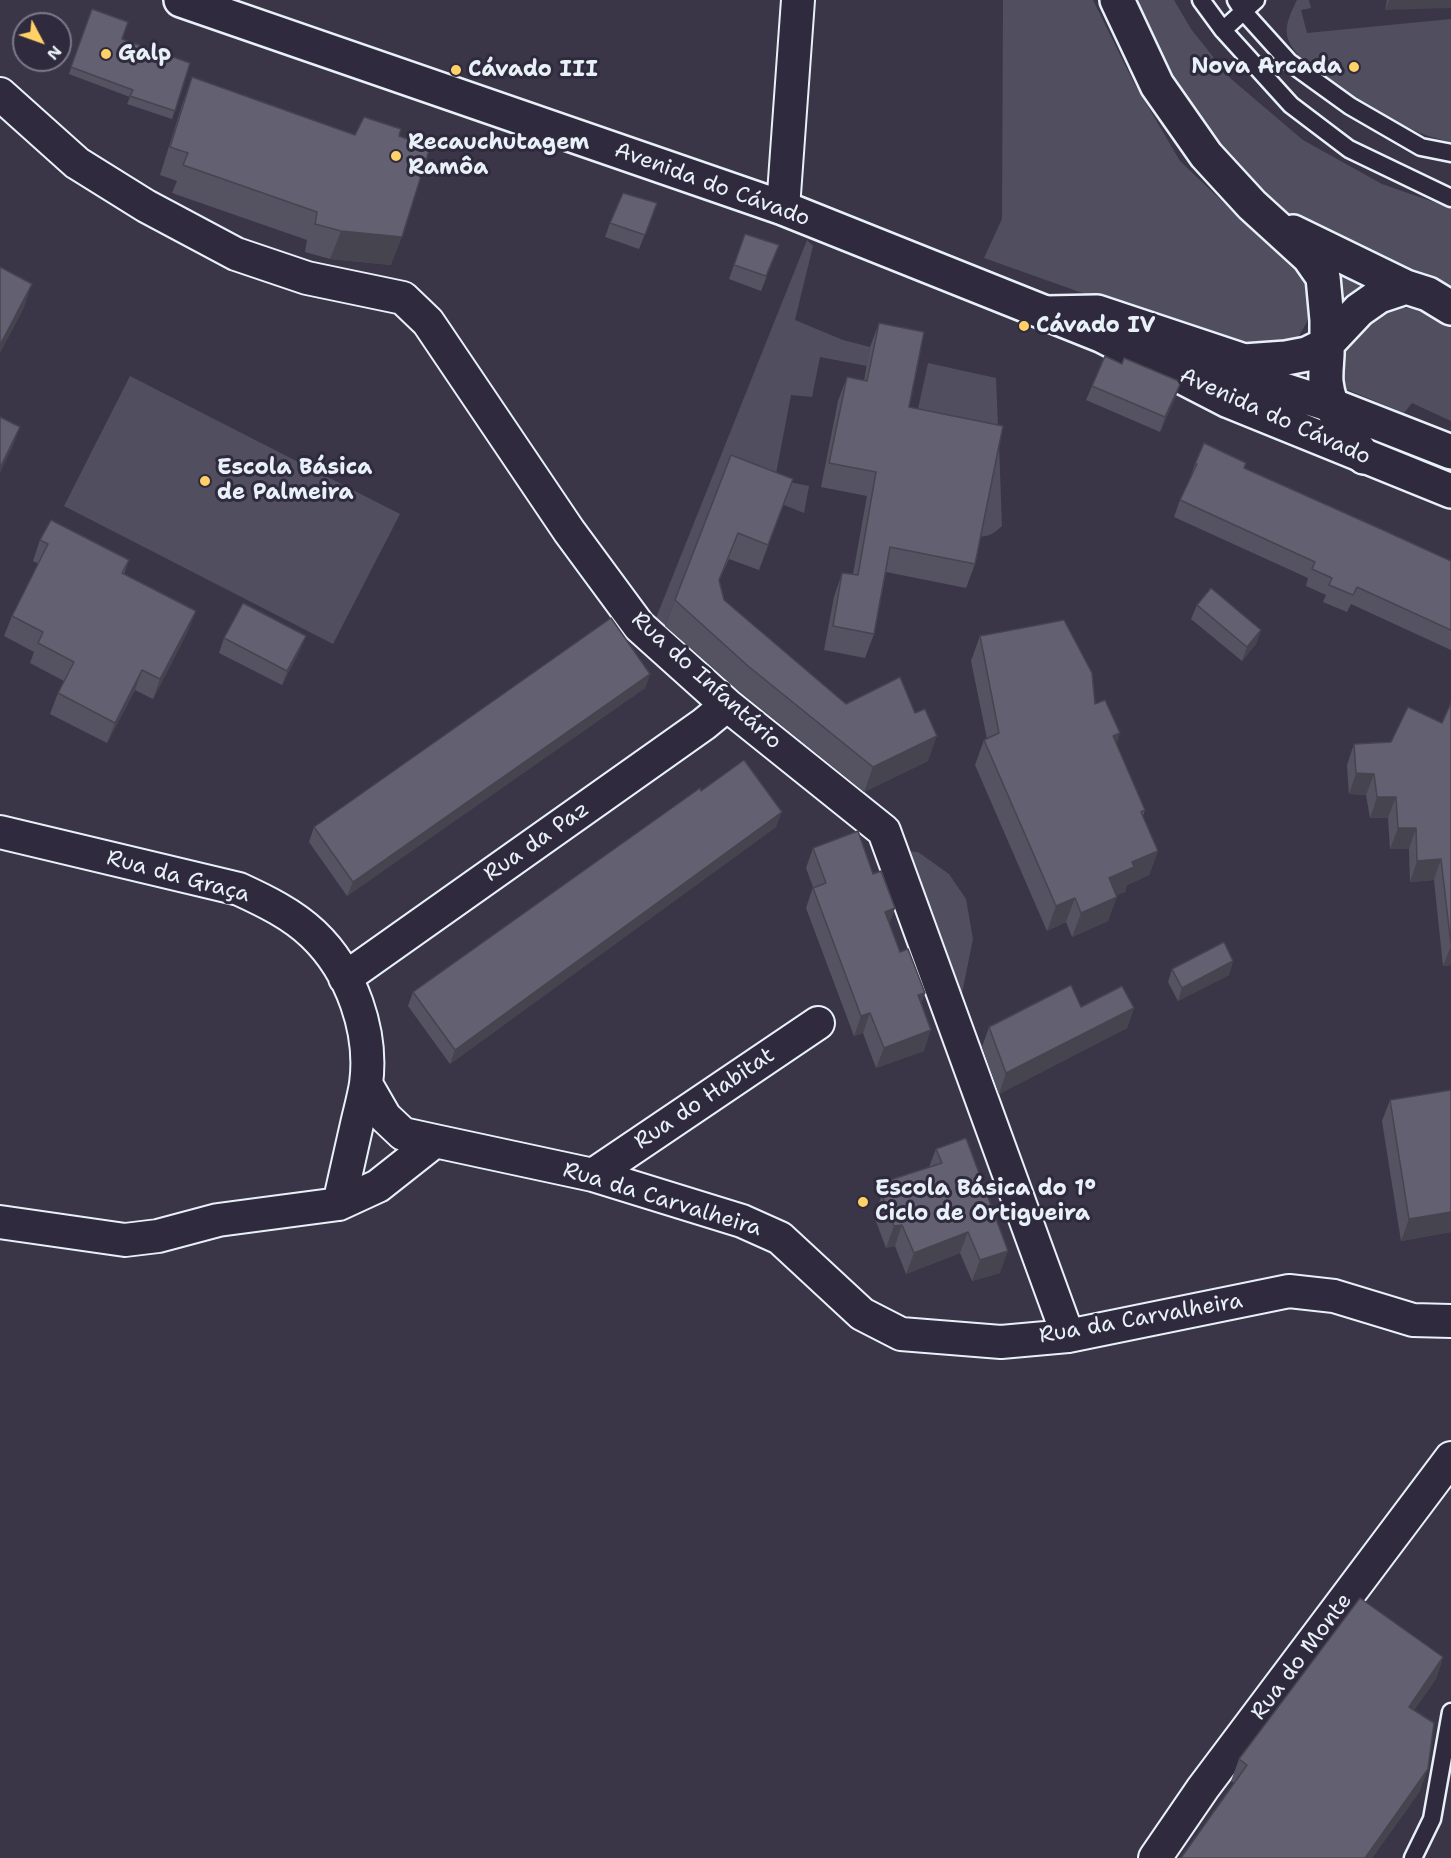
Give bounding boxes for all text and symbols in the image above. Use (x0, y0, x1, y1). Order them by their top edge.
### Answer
north arrow (12, 12, 72, 72)
text: N (42, 41, 67, 65)
place label: Galp (118, 41, 171, 67)
marker: Galp (99, 47, 113, 61)
place label: Nova Arcada (1191, 54, 1342, 80)
place label: Cávado III (468, 57, 598, 83)
marker: Nova Arcada (1347, 60, 1361, 74)
marker: Cávado III (449, 63, 463, 77)
place label: Recauchutagem Ramôa (408, 130, 589, 182)
street label: Avenida do Cávado (611, 137, 813, 233)
marker: Recauchutagem Ramôa (389, 149, 403, 163)
place label: Cávado IV (1036, 313, 1155, 339)
marker: Cávado IV (1017, 319, 1031, 333)
street label: Avenida do Cávado (1176, 363, 1374, 471)
place label: Escola Básica de Palmeira (217, 455, 372, 506)
marker: Escola Básica de Palmeira (198, 474, 212, 488)
street label: Rua do Infantário (626, 607, 786, 755)
street label: Rua da Paz (479, 796, 595, 888)
street label: Rua da Graça (104, 845, 252, 909)
street label: Rua do Habitat (630, 1042, 780, 1156)
street label: Rua da Carvalheira (560, 1157, 764, 1243)
place label: Escola Básica do 1º Ciclo de Ortigueira (875, 1176, 1096, 1228)
marker: Escola Básica do 1º Ciclo de Ortigueira (856, 1195, 870, 1209)
street label: Rua da Carvalheira (1037, 1288, 1245, 1350)
street label: Rua do Monte (1246, 1588, 1358, 1726)

